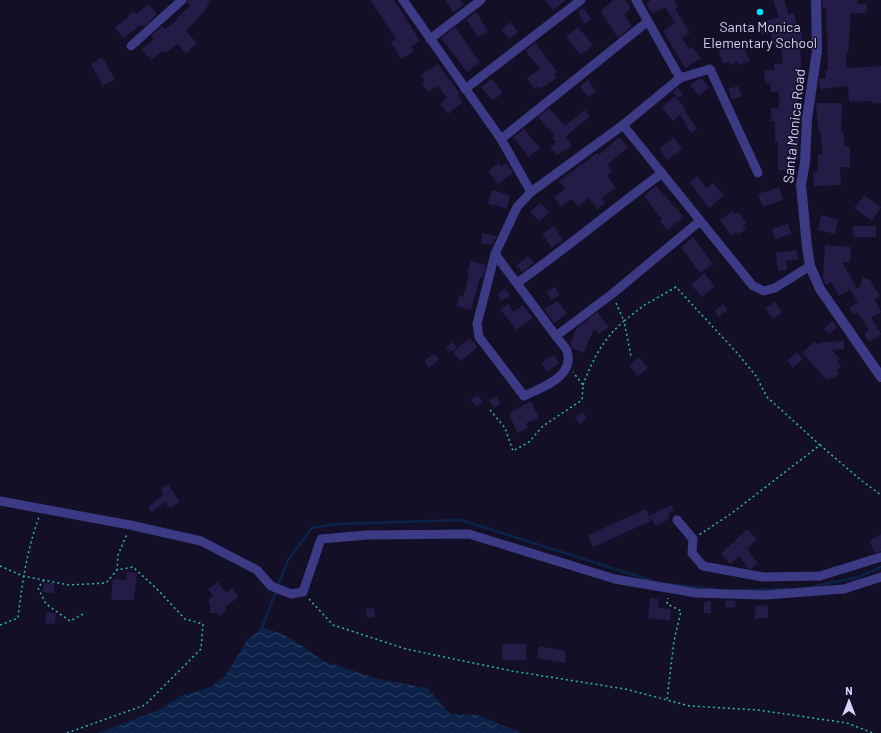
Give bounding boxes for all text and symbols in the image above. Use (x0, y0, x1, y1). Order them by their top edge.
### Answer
marker: Santa Monica Elementary School (755, 7, 765, 17)
place label: Santa Monica Elementary School (703, 18, 817, 51)
street label: Santa Monica Road (779, 68, 808, 184)
north arrow (829, 681, 869, 721)
text: N (845, 684, 853, 697)

